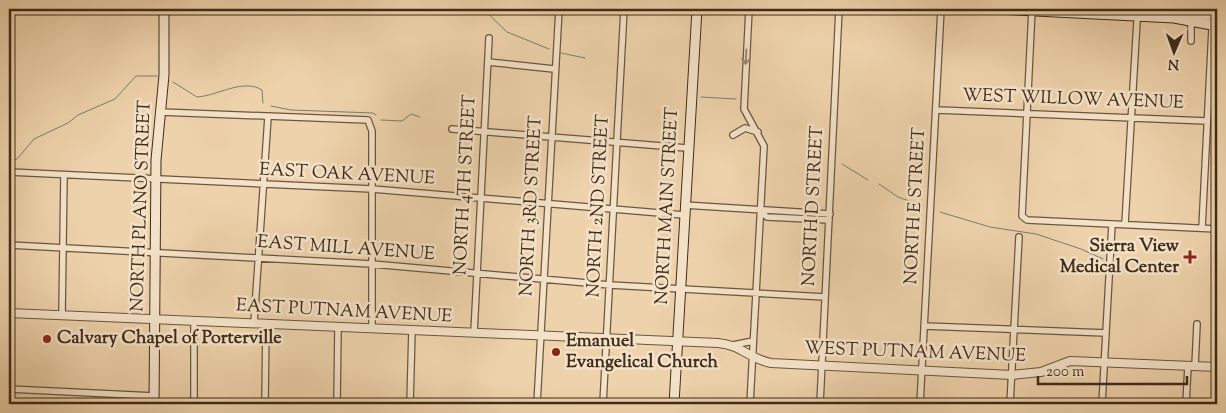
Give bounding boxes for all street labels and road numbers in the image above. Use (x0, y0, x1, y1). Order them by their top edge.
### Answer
street label: WEST WILLOW AVENUE (962, 83, 1184, 117)
street label: NORTH 4TH STREET (448, 94, 484, 276)
street label: NORTH PLANO STREET (125, 99, 159, 312)
street label: NORTH MAIN STREET (650, 106, 686, 305)
street label: NORTH 2ND STREET (581, 113, 617, 298)
street label: NORTH 3RD STREET (514, 115, 550, 297)
street label: NORTH D STREET (797, 125, 831, 287)
street label: NORTH E STREET (899, 126, 933, 285)
street label: EAST OAK AVENUE (259, 157, 436, 193)
street label: EAST MILL AVENUE (256, 230, 436, 268)
street label: EAST PUTNAM AVENUE (235, 293, 453, 331)
street label: WEST PUTNAM AVENUE (804, 336, 1027, 370)

